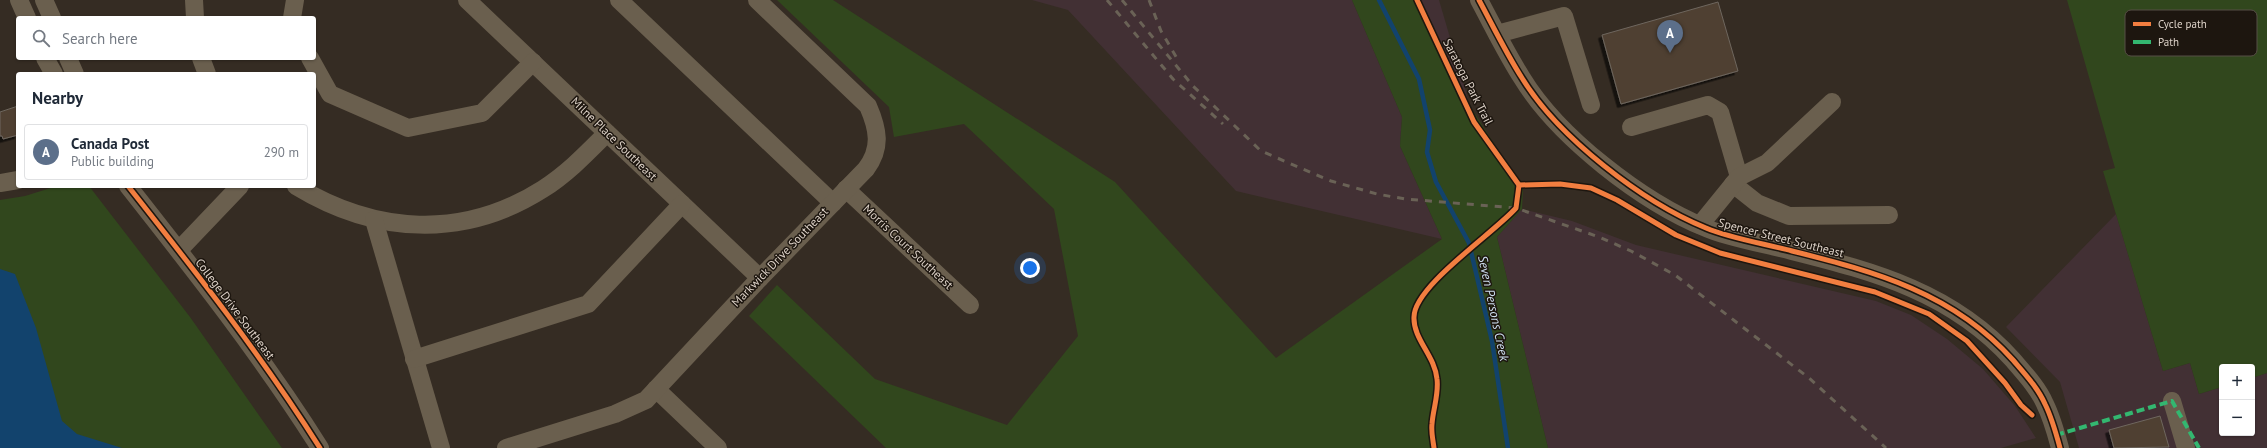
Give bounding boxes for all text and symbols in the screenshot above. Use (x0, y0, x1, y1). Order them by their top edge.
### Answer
legend (2125, 10, 2257, 56)
search box (16, 16, 316, 60)
text: Cycle path (2158, 17, 2207, 31)
pin: A (1657, 20, 1683, 53)
icon: search (30, 27, 52, 49)
text: Search here (62, 29, 138, 48)
text: Path (2158, 35, 2179, 49)
street label: Saratoga Park Trail (1440, 36, 1497, 128)
text: Nearby (32, 87, 83, 109)
street label: Milne Place Southeast (568, 94, 660, 184)
text: Canada Post (71, 134, 149, 153)
text: A (42, 144, 50, 161)
text: 290 m (264, 144, 299, 161)
text: Public building (71, 153, 154, 170)
street label: Morris Court Southeast (860, 201, 956, 292)
street label: Markwick Drive Southeast (728, 204, 831, 310)
street label: Spencer Street Southeast (1717, 215, 1846, 260)
water label: Seven Persons Creek (1474, 254, 1513, 364)
street label: College Drive Southeast (192, 255, 278, 362)
your location (1020, 258, 1040, 278)
map controls (2219, 364, 2255, 436)
button: + (2219, 364, 2255, 400)
button: − (2219, 400, 2255, 436)

